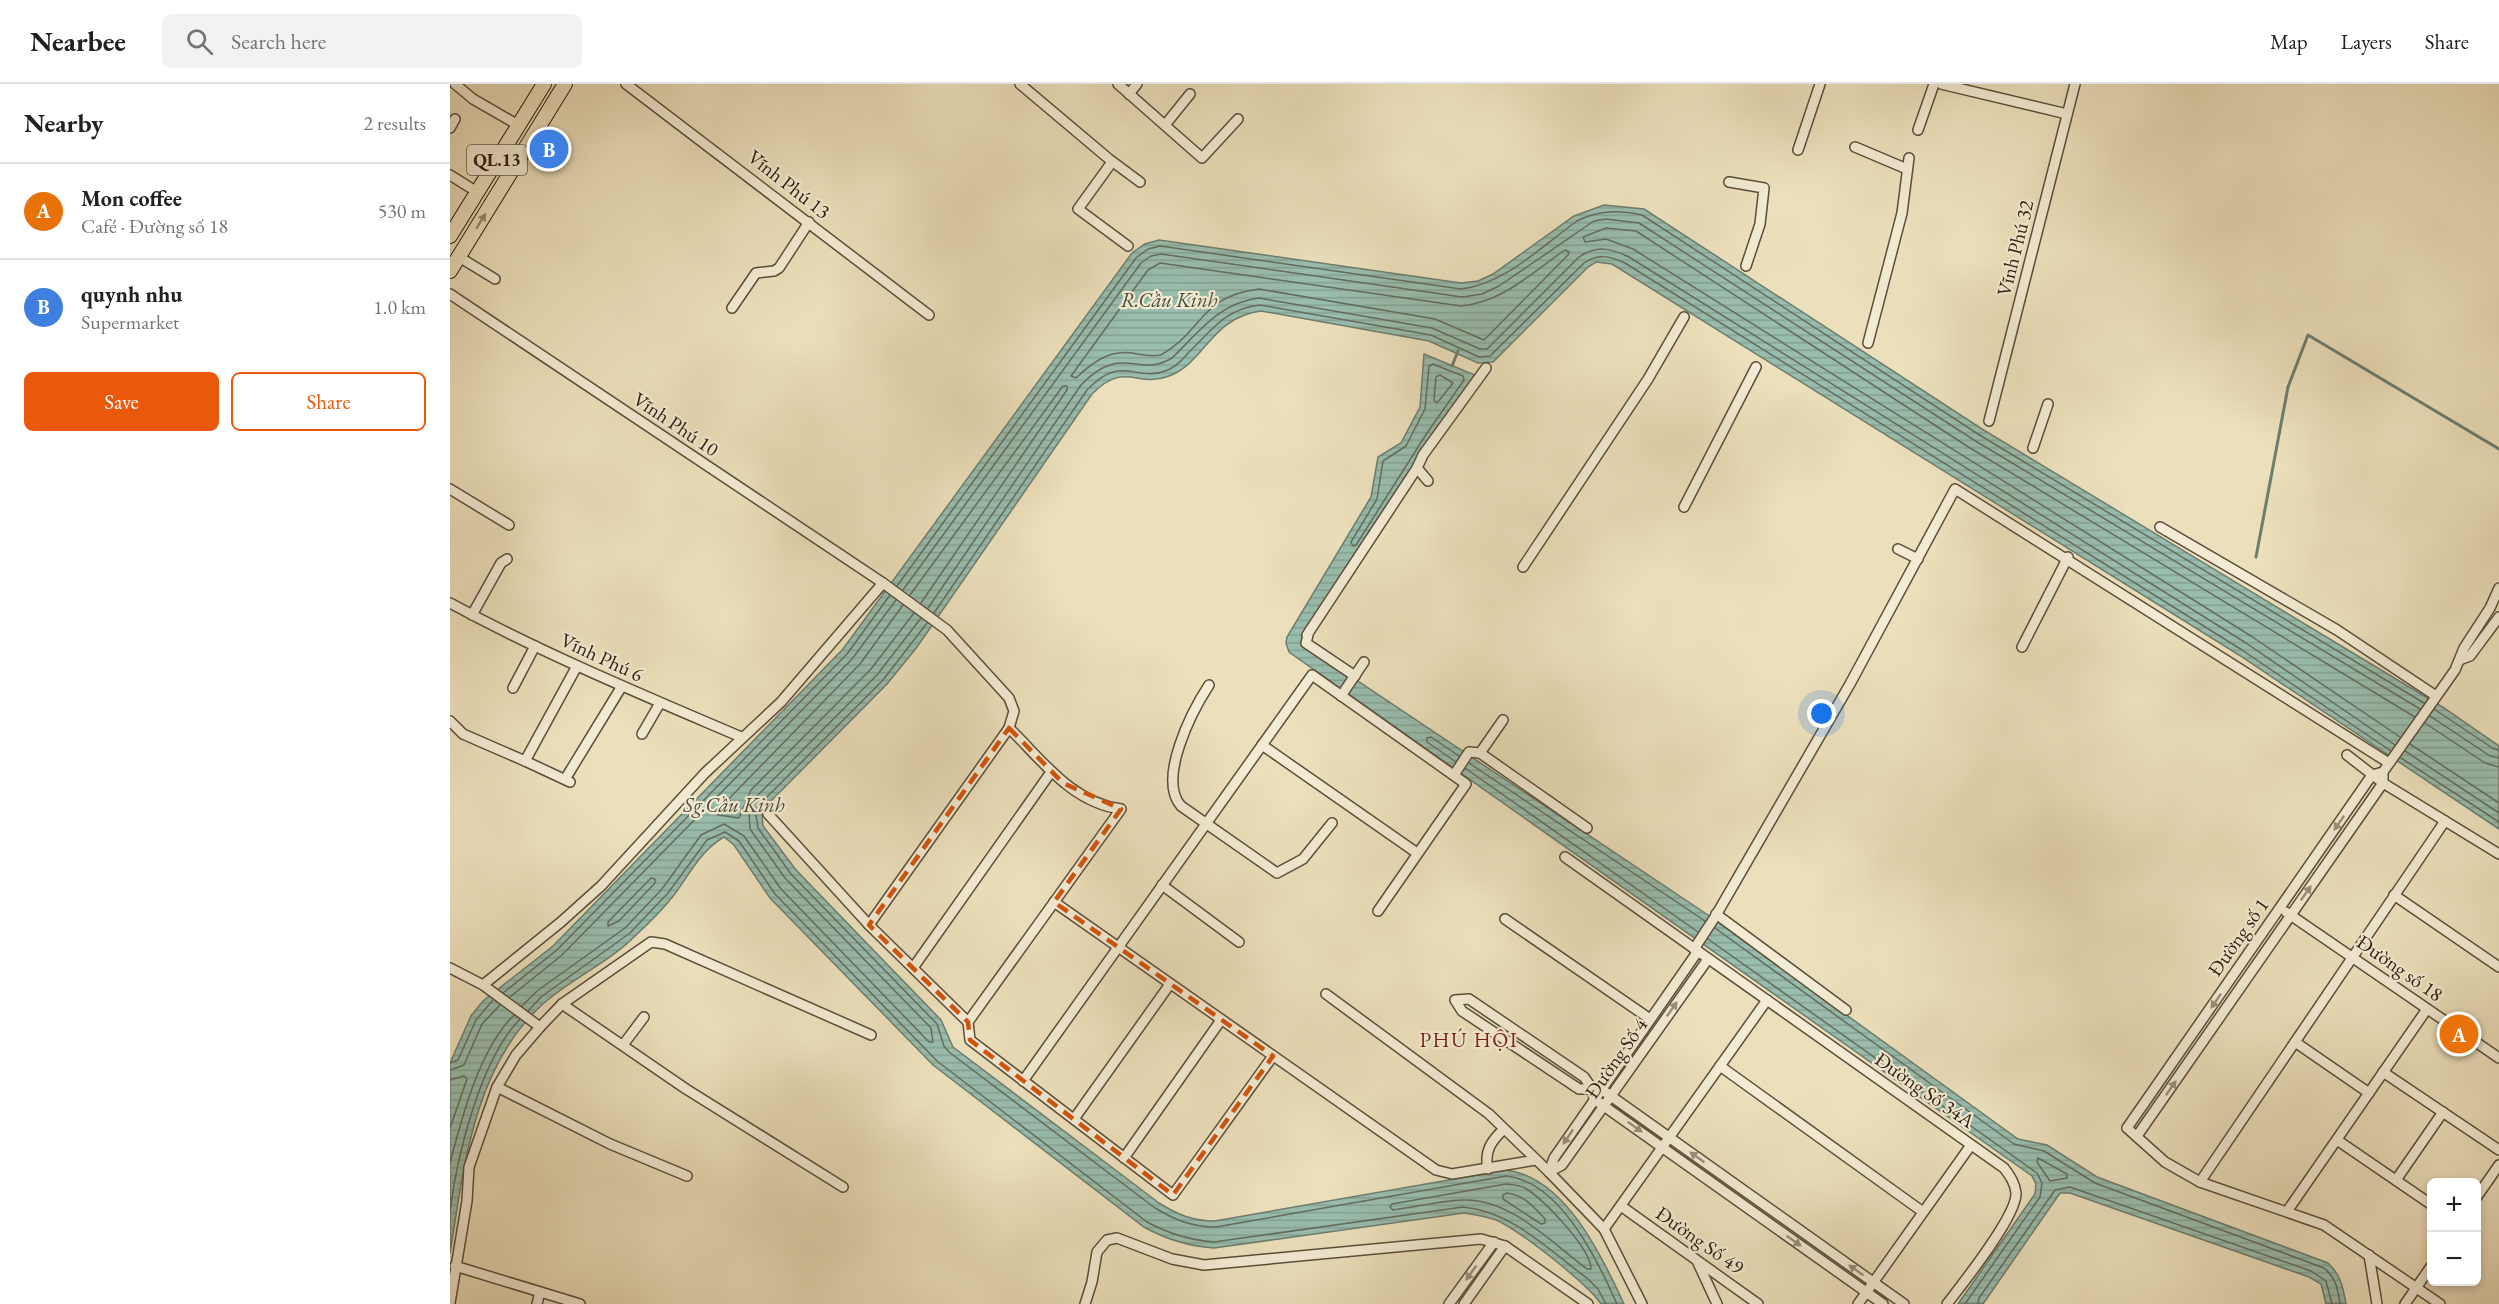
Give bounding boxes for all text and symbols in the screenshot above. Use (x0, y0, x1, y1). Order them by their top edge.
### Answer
search box (162, 14, 582, 68)
text: Nearbee (30, 23, 126, 59)
icon: search (183, 25, 216, 58)
text: Search here (231, 27, 326, 56)
text: Map (2270, 28, 2308, 55)
text: Layers (2341, 28, 2392, 55)
text: Share (2425, 28, 2469, 55)
text: Nearby (24, 106, 104, 140)
text: 2 results (363, 110, 426, 136)
pin: B (530, 126, 568, 172)
street label: Vĩnh Phú 13 (742, 144, 836, 224)
road number: QL.13 (467, 145, 527, 175)
text: Mon coffee (81, 184, 182, 213)
street label: Vĩnh Phú 32 (1991, 197, 2040, 299)
text: A (36, 198, 51, 224)
text: 530 m (378, 198, 426, 224)
text: Café · Đường số 18 (81, 213, 228, 239)
one-way arrow (476, 213, 487, 229)
text: quynh nhu (81, 280, 182, 309)
water label: R.Cầu Kinh (1120, 286, 1218, 313)
text: B (37, 294, 50, 320)
text: 1.0 km (373, 294, 426, 320)
text: Supermarket (81, 309, 179, 335)
button: Save (24, 372, 219, 431)
button: Share (231, 372, 426, 431)
street label: Vĩnh Phú 10 (628, 386, 724, 462)
street label: Vĩnh Phú 6 (557, 627, 648, 688)
your location (1807, 699, 1836, 728)
water label: Sg.Cầu Kinh (682, 791, 785, 818)
one-way arrow (2333, 815, 2345, 831)
one-way arrow (2300, 885, 2311, 901)
street label: Đường số 1 (2202, 893, 2274, 981)
street label: Đường số 18 (2352, 929, 2448, 1007)
one-way arrow (2210, 992, 2222, 1008)
one-way arrow (1666, 1002, 1678, 1018)
street label: Đường Số 4 (1579, 1012, 1653, 1103)
pin: A (2440, 1012, 2478, 1056)
district label: PHÚ HỘI (1420, 1026, 1518, 1053)
street label: Đường Số 34A (1870, 1046, 1980, 1134)
one-way arrow (2165, 1080, 2177, 1096)
one-way arrow (1627, 1121, 1642, 1133)
one-way arrow (1563, 1129, 1574, 1145)
one-way arrow (1690, 1151, 1706, 1163)
map controls (2427, 1178, 2481, 1286)
button: + (2427, 1178, 2481, 1232)
street label: Đường Số 49 (1651, 1200, 1750, 1280)
button: − (2427, 1232, 2481, 1286)
one-way arrow (1786, 1234, 1801, 1246)
one-way arrow (1465, 1264, 1477, 1280)
one-way arrow (1849, 1264, 1865, 1276)

